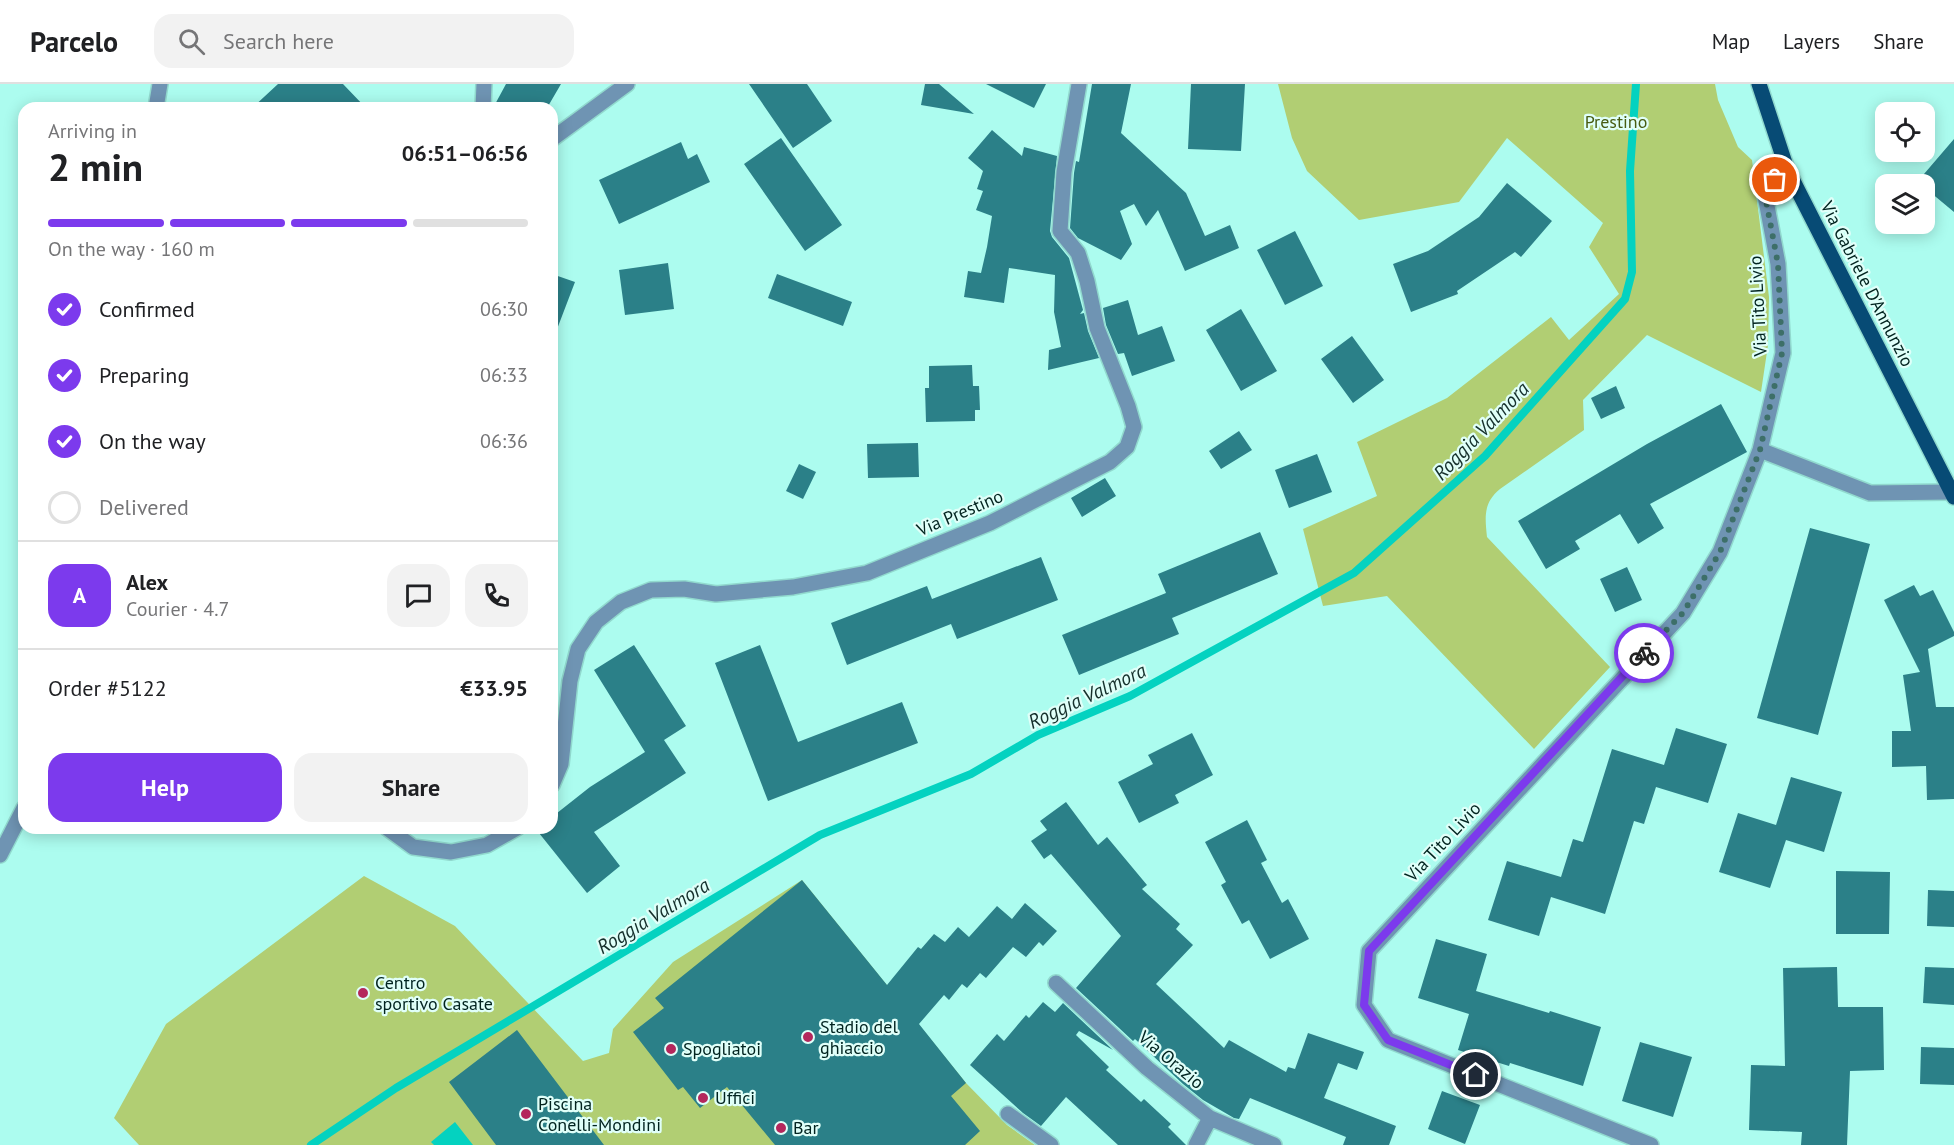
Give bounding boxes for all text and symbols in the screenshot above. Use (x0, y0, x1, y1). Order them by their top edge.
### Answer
search box (154, 14, 574, 68)
text: Parcelo (30, 23, 118, 60)
icon: search (175, 25, 208, 58)
text: Search here (223, 27, 334, 55)
text: Map (1712, 28, 1750, 55)
text: Layers (1783, 28, 1840, 55)
text: Share (1873, 28, 1924, 55)
map controls (1875, 102, 1935, 234)
button: locate (1875, 102, 1935, 162)
park label: Prestino (1585, 110, 1647, 133)
text: Arriving in (48, 118, 137, 144)
text: 06:51–06:56 (402, 139, 528, 167)
text: 2 min (48, 141, 143, 192)
pin (1749, 154, 1800, 205)
icon: bag (1758, 163, 1791, 196)
button: layers (1875, 174, 1935, 234)
street label: Via Gabriele D'Annunzio (1815, 196, 1919, 370)
text: On the way · 160 m (48, 236, 215, 262)
street label: Via Tito Livio (1743, 255, 1772, 358)
icon: check (48, 293, 81, 326)
text: Confirmed (99, 295, 195, 323)
text: 06:30 (480, 296, 528, 322)
icon: check (48, 359, 81, 392)
text: Preparing (99, 361, 189, 389)
text: 06:33 (480, 362, 528, 388)
water label: Roggia Valmora (1428, 376, 1535, 486)
icon: check (48, 425, 81, 458)
text: On the way (99, 427, 206, 455)
text: 06:36 (480, 428, 528, 454)
street label: Via Prestino (912, 484, 1006, 541)
text: Delivered (99, 493, 189, 521)
button: chat (387, 564, 450, 627)
button: phone (465, 564, 528, 627)
text: Alex (126, 568, 168, 596)
text: A (73, 581, 86, 609)
text: Courier · 4.7 (126, 596, 229, 622)
courier (1614, 623, 1674, 683)
icon: bike (1628, 637, 1661, 670)
water label: Roggia Valmora (1024, 657, 1150, 735)
text: Order #5122 (48, 674, 167, 702)
text: €33.95 (460, 674, 528, 702)
button: Help (48, 753, 282, 822)
button: Share (294, 753, 528, 822)
street label: Via Tito Livio (1399, 797, 1485, 887)
water label: Roggia Valmora (592, 872, 714, 960)
place label: Centro sportivo Casate (375, 971, 493, 1015)
marker: Centro sportivo Casate (356, 986, 370, 1000)
place label: Stadio del ghiaccio (820, 1015, 898, 1059)
street label: Via Orazio (1133, 1025, 1209, 1094)
marker: Stadio del ghiaccio (801, 1030, 815, 1044)
place label: Spogliatoi (683, 1037, 761, 1060)
marker: Spogliatoi (664, 1042, 678, 1056)
pin (1450, 1049, 1501, 1100)
icon: home (1459, 1058, 1492, 1091)
place label: Uffici (715, 1086, 755, 1109)
marker: Uffici (696, 1091, 710, 1105)
place label: Piscina Conelli-Mondini (538, 1092, 661, 1136)
marker: Piscina Conelli-Mondini (519, 1107, 533, 1121)
place label: Bar (793, 1116, 819, 1139)
marker: Bar (774, 1121, 788, 1135)

